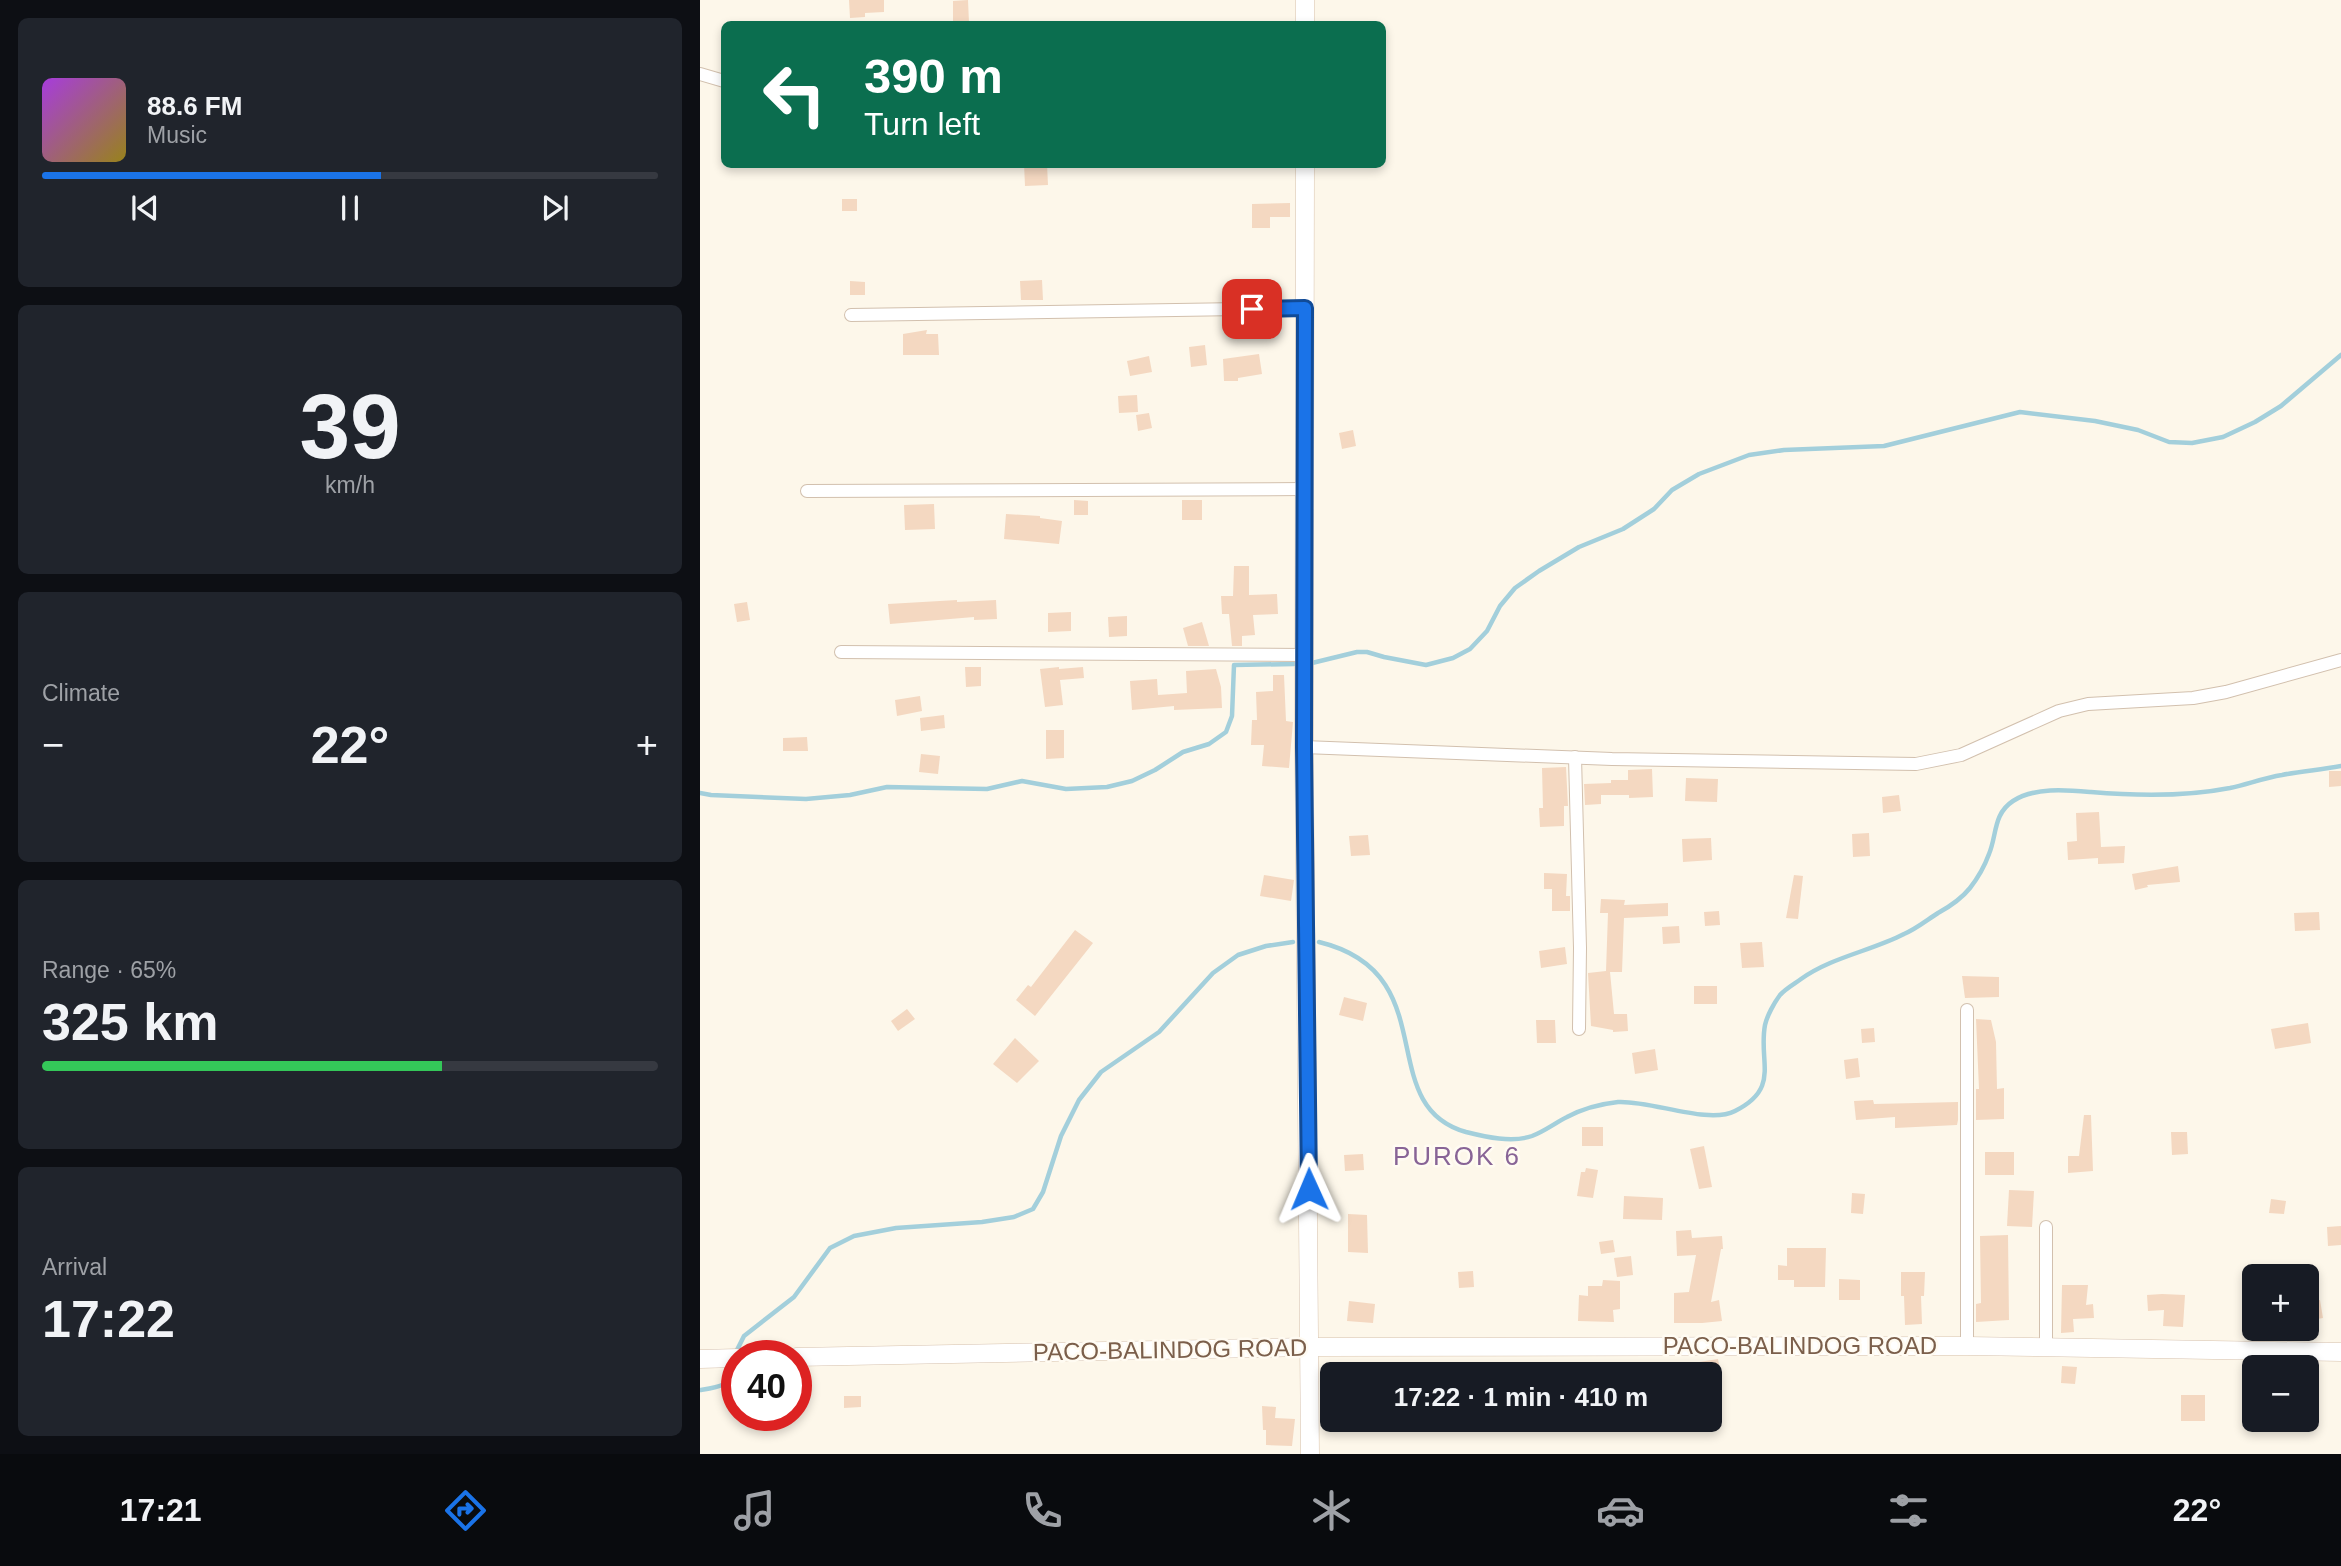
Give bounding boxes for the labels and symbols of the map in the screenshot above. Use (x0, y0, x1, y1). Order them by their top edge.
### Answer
pin (1222, 279, 1282, 339)
district label: PUROK 6 (1393, 1141, 1521, 1171)
position arrow (1272, 1152, 1346, 1226)
street label: PACO-BALINDOG ROAD (1663, 1332, 1937, 1359)
street label: PACO-BALINDOG ROAD (1033, 1334, 1307, 1365)
speed limit sign: 40 (721, 1340, 812, 1431)

